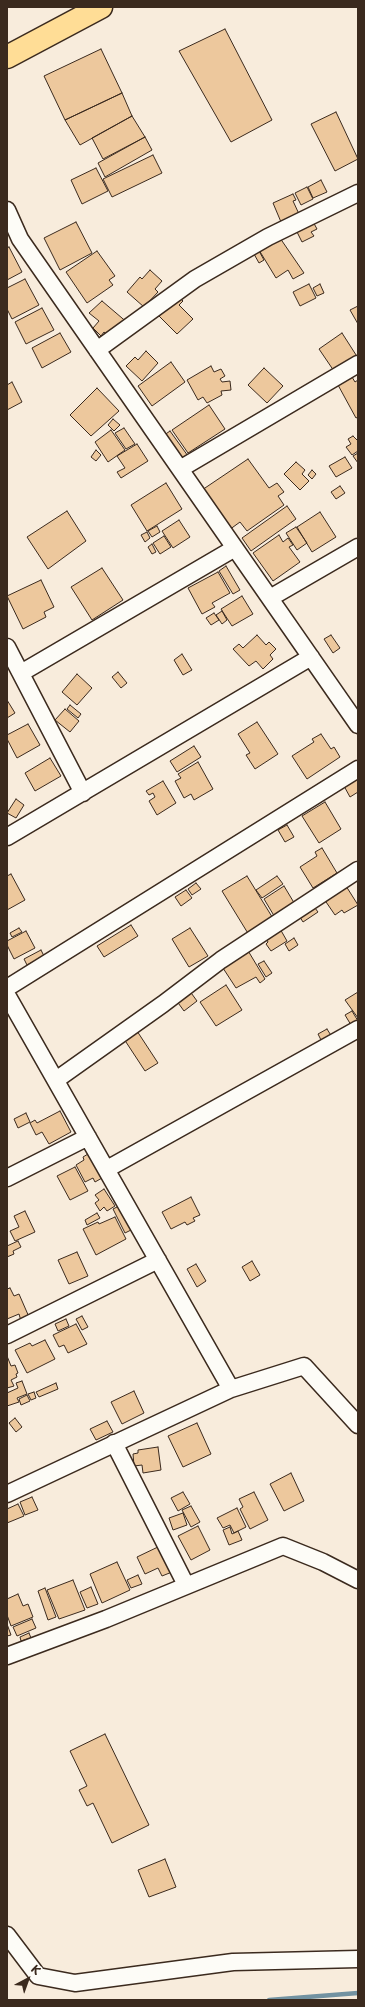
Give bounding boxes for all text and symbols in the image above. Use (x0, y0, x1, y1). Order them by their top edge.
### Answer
north arrow (8, 1959, 48, 1999)
text: K (28, 1961, 45, 1979)

